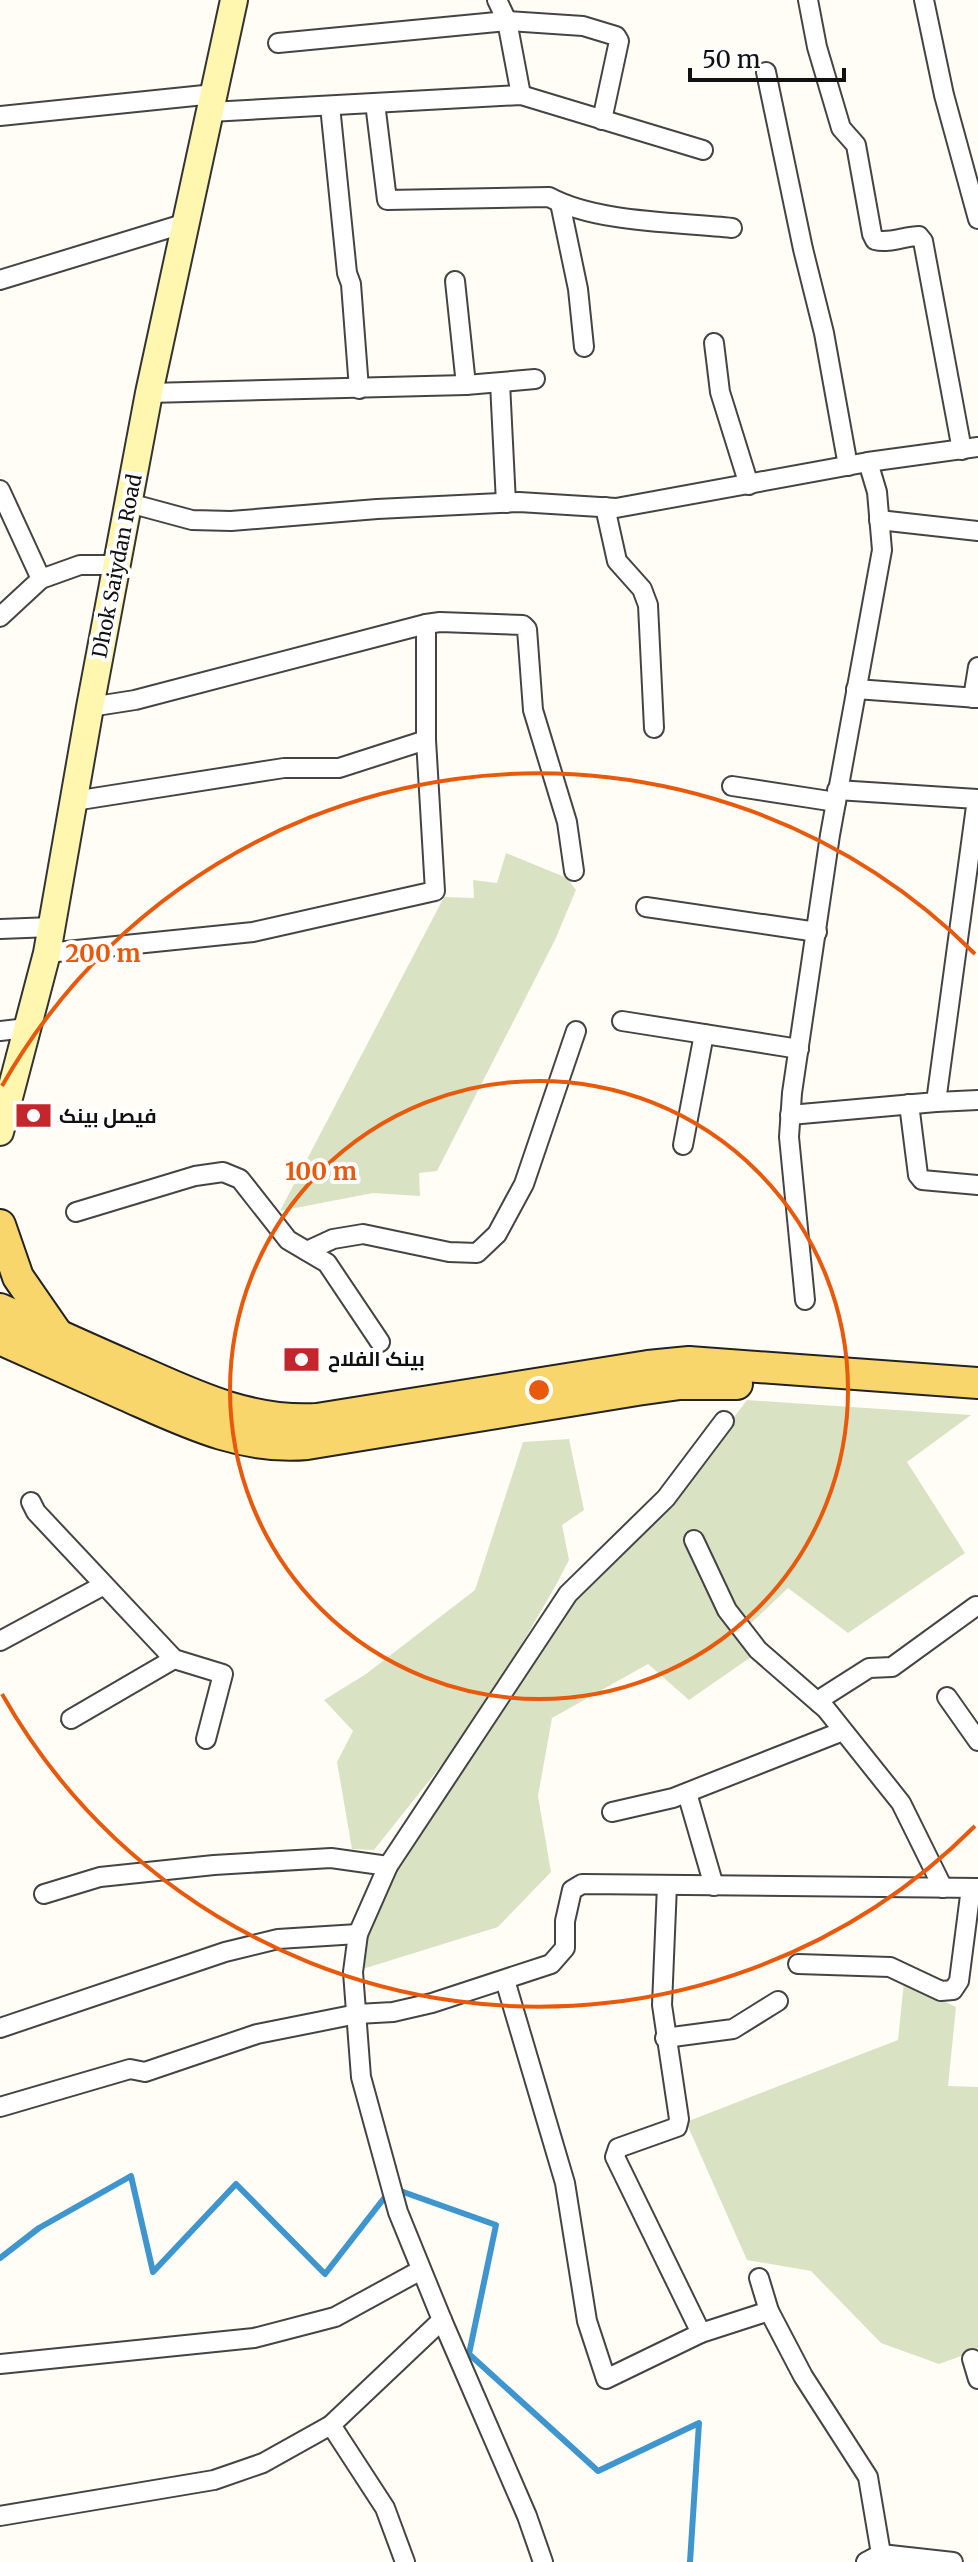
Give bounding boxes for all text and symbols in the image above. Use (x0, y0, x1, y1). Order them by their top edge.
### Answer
scale bar (690, 32, 844, 82)
text: 50 m (702, 44, 761, 75)
street label: Dhok Saiydan Road (86, 472, 147, 660)
text: 200 m (65, 938, 141, 969)
bank icon: فیصل بینک (14, 1097, 52, 1135)
place label: فیصل بینک (59, 1103, 157, 1128)
text: 100 m (285, 1156, 357, 1187)
bank icon: بینک الفلاح (283, 1340, 321, 1378)
place label: بینک الفلاح (328, 1346, 425, 1373)
centre of rings (525, 1376, 553, 1404)

